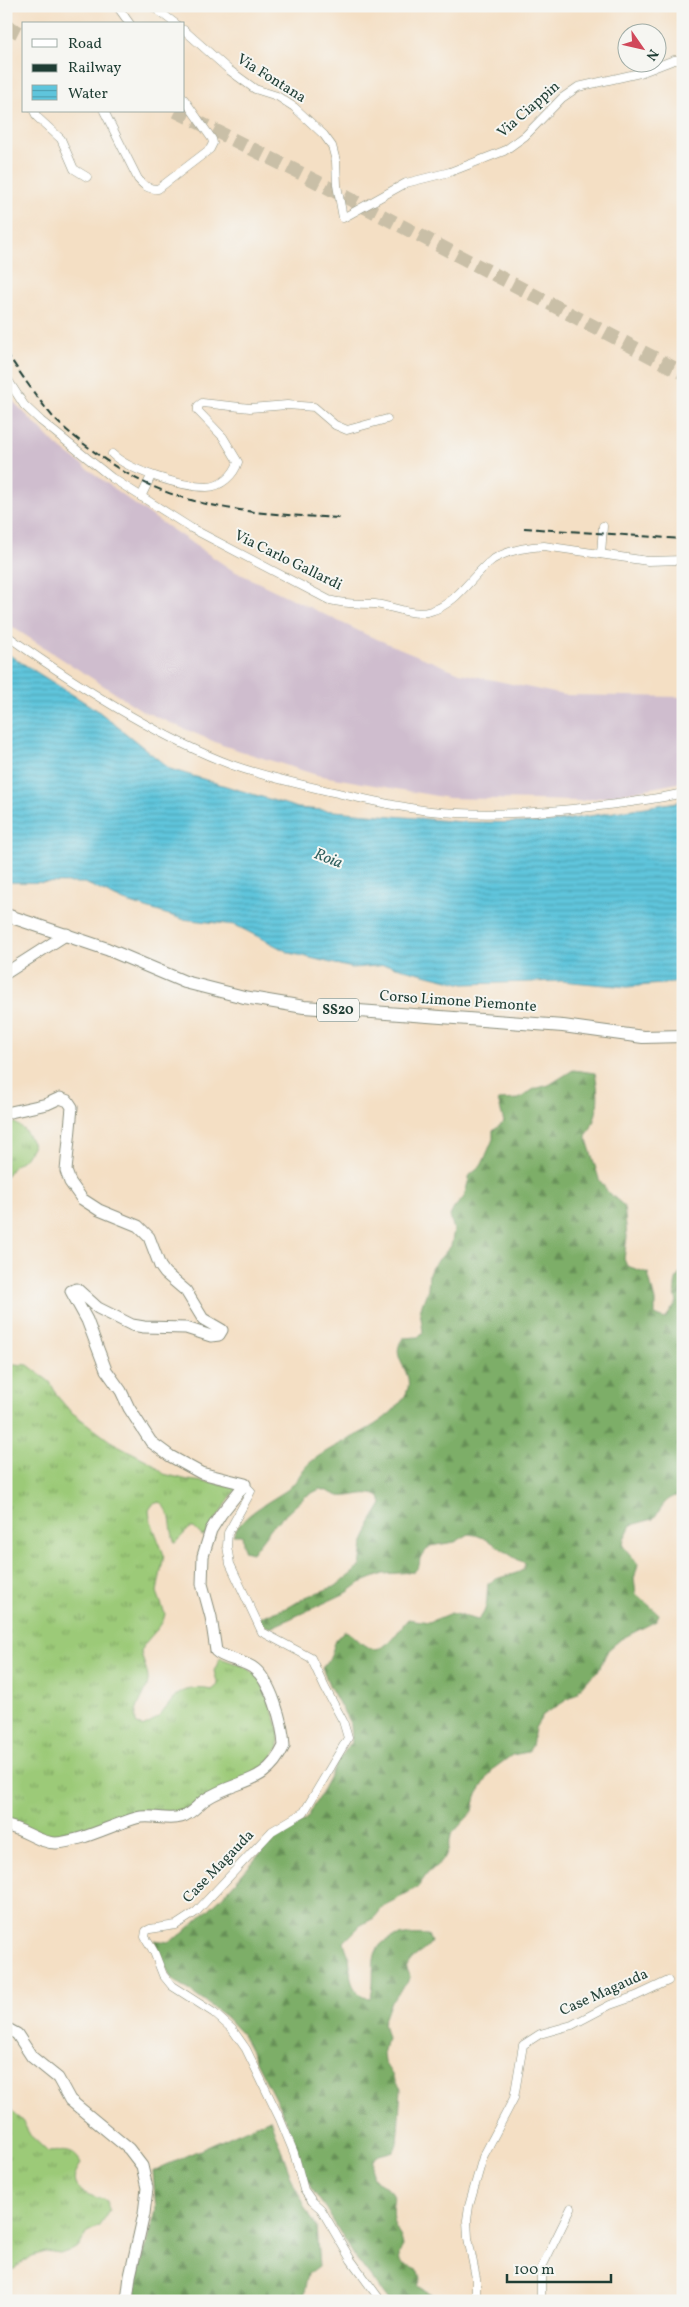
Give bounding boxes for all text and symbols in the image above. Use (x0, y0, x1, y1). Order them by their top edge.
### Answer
legend (22, 22, 185, 112)
north arrow (616, 22, 666, 72)
text: Road (68, 34, 102, 55)
text: N (641, 45, 662, 64)
street label: Via Fontana (232, 49, 310, 109)
text: Railway (68, 58, 121, 79)
street label: Via Ciappin (493, 77, 565, 143)
text: Water (68, 84, 108, 105)
street label: Via Carlo Gallardi (231, 526, 345, 596)
water label: Roia (311, 844, 346, 875)
street label: Corso Limone Piemonte (379, 986, 537, 1018)
road number: SS20 (317, 998, 359, 1022)
street label: Case Magauda (179, 1826, 259, 1908)
street label: Case Magauda (556, 1964, 652, 2022)
scale bar (507, 2252, 610, 2284)
text: 100 m (514, 2260, 554, 2281)

